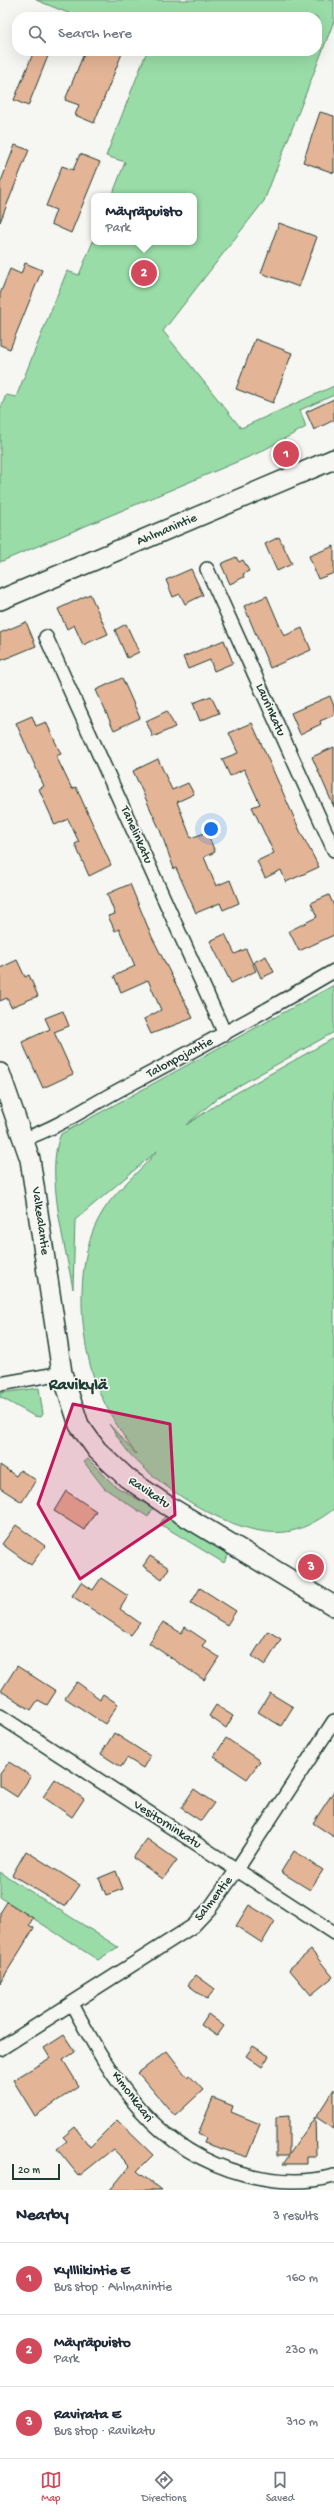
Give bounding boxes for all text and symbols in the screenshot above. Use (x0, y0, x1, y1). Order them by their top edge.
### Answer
search box (12, 12, 322, 56)
icon: search (26, 23, 48, 45)
text: Search here (58, 25, 132, 43)
popup (91, 193, 197, 245)
text: Mäyräpuisto (106, 203, 182, 221)
text: Park (106, 221, 130, 236)
pin: 2 (131, 258, 157, 288)
pin: 1 (273, 439, 299, 469)
street label: Ahlmanintie (135, 510, 200, 549)
street label: Laurinkatu (252, 681, 288, 739)
street label: Tanelinkatu (116, 803, 155, 866)
your location (201, 819, 221, 839)
street label: Talonpojantie (143, 1034, 216, 1082)
street label: Valkealantie (28, 1185, 52, 1256)
district label: Ravikylä (48, 1376, 109, 1396)
street label: Ravikatu (125, 1474, 173, 1512)
pin: 3 (298, 1552, 324, 1582)
street label: Vesitorninkatu (129, 1797, 204, 1852)
street label: Salmentie (192, 1873, 236, 1925)
street label: Kimonkaari (108, 2069, 156, 2126)
scale bar (12, 2162, 60, 2181)
text: 20 m (18, 2165, 40, 2177)
text: Nearby (16, 2206, 69, 2226)
text: 3 results (273, 2209, 318, 2224)
text: Kylllikintie E (54, 2262, 130, 2280)
text: 1 (26, 2271, 32, 2286)
text: 160 m (286, 2271, 318, 2286)
text: Bus stop · Ahlmanintie (54, 2280, 172, 2295)
text: Mäyräpuisto (54, 2334, 131, 2352)
text: 2 (26, 2343, 32, 2358)
text: 230 m (285, 2343, 318, 2358)
text: Park (54, 2352, 79, 2367)
text: Ravirata E (54, 2406, 121, 2424)
text: 3 (26, 2415, 32, 2430)
text: 310 m (286, 2415, 318, 2430)
text: Bus stop · Ravikatu (54, 2424, 155, 2439)
tab: Map (40, 2469, 62, 2505)
tab: Directions (142, 2469, 186, 2505)
tab: Saved (266, 2469, 294, 2505)

